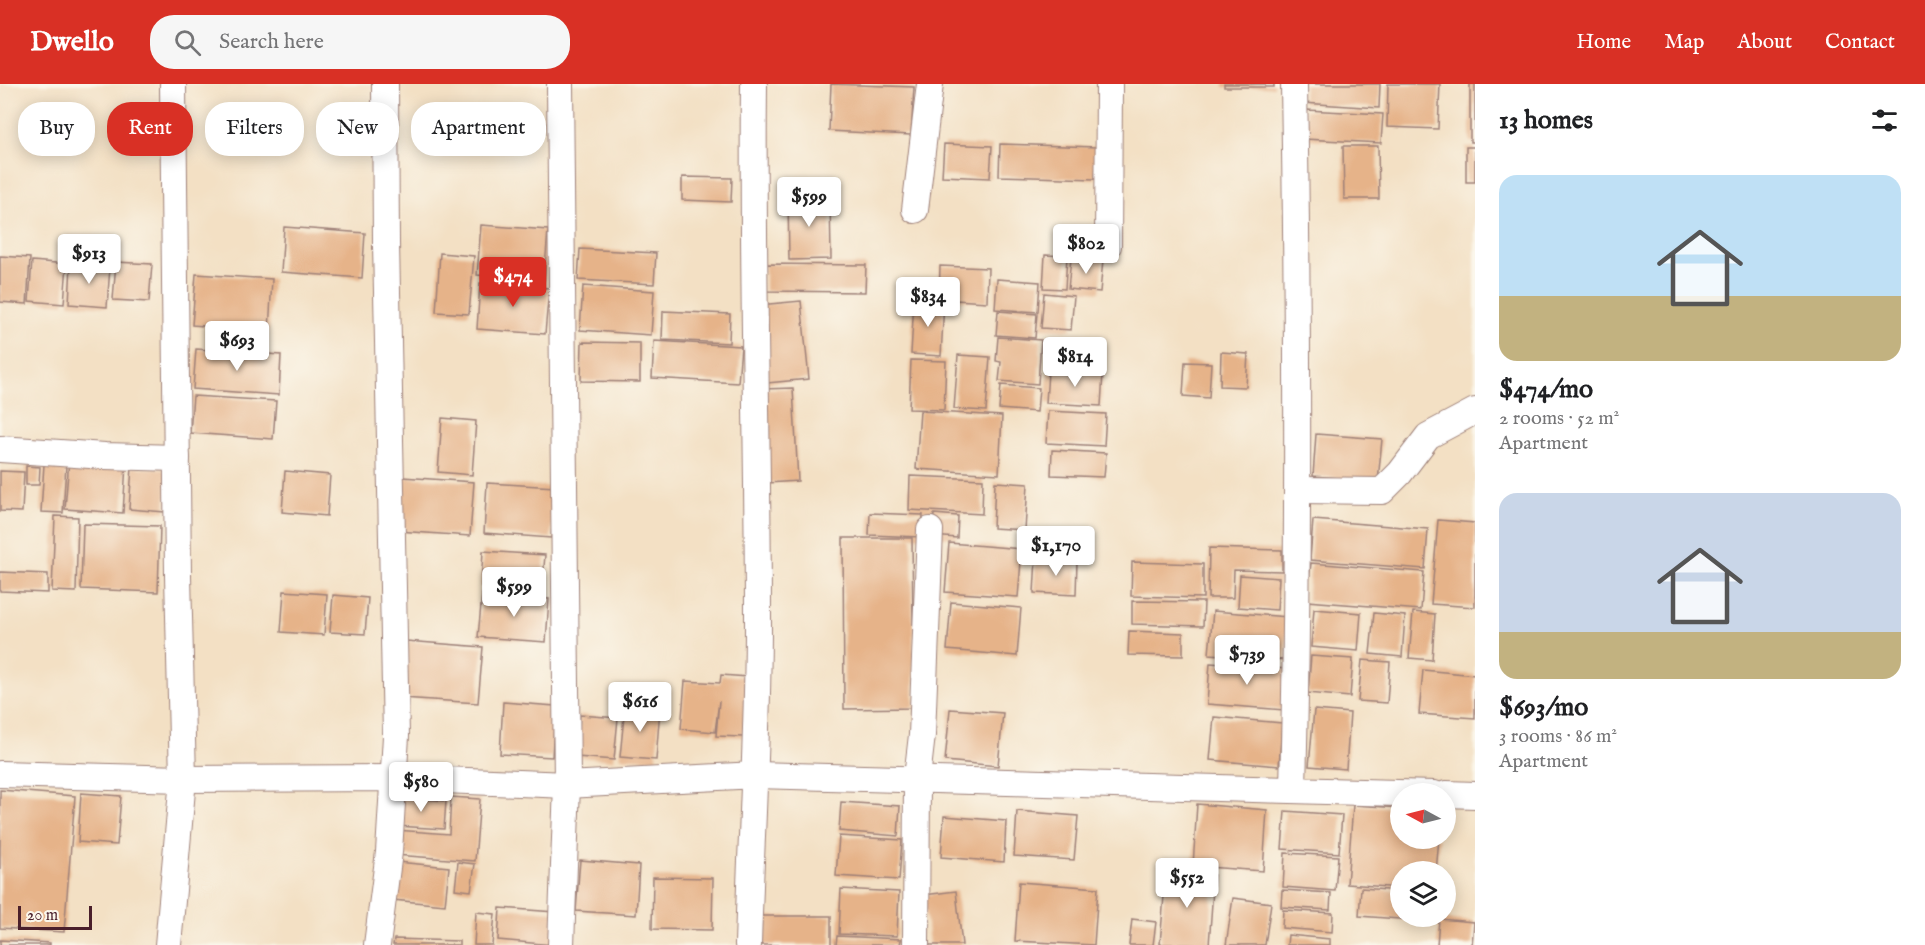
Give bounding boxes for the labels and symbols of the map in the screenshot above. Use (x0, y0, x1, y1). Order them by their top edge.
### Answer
pin: $599 (773, 177, 845, 228)
pin: $802 (1050, 224, 1122, 275)
pin: $913 (53, 234, 125, 285)
pin: $474 (477, 257, 549, 308)
pin: $834 (892, 277, 964, 328)
pin: $693 (201, 321, 273, 372)
pin: $814 (1039, 337, 1111, 388)
pin: $1,170 (1007, 526, 1105, 577)
pin: $599 (478, 567, 550, 618)
pin: $739 (1211, 635, 1283, 686)
pin: $616 (604, 682, 676, 733)
pin: $580 (385, 762, 457, 813)
north arrow (1390, 783, 1456, 849)
pin: $552 (1151, 858, 1223, 909)
scale bar (18, 903, 92, 930)

